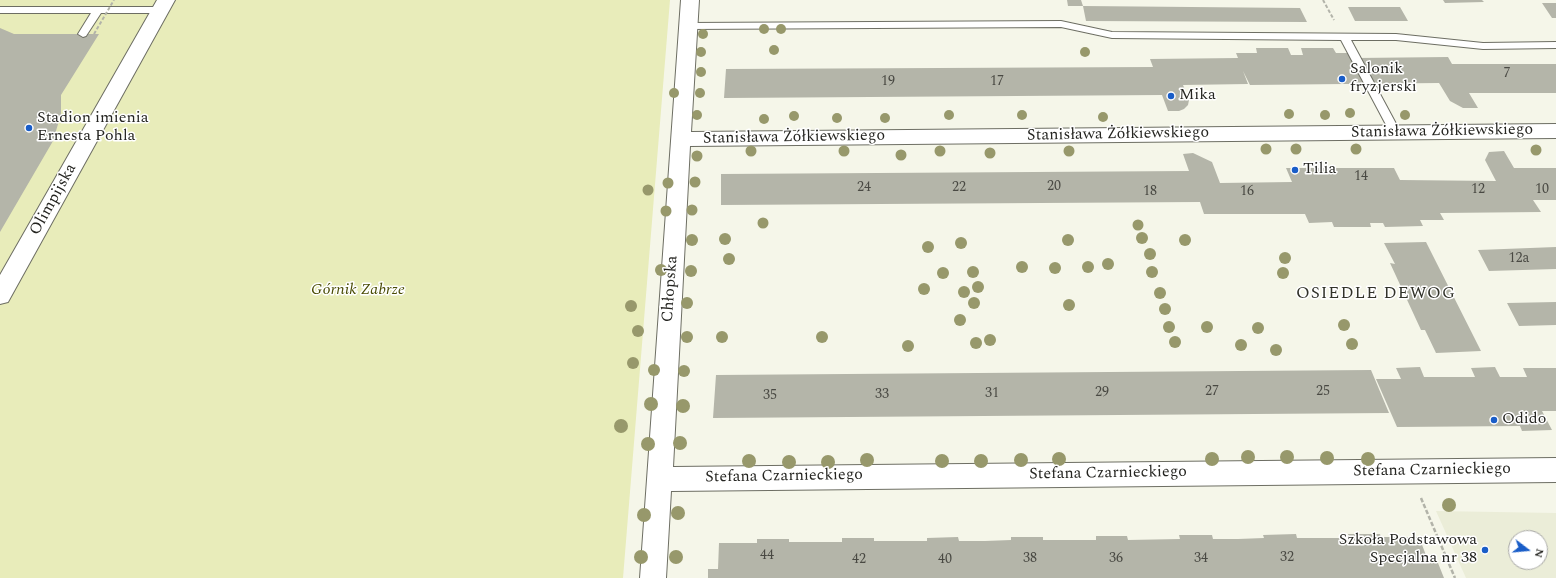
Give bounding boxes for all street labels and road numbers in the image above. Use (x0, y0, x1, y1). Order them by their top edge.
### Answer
street label: Stanisława Żółkiewskiego (1351, 121, 1533, 143)
street label: Stanisława Żółkiewskiego (1027, 124, 1209, 146)
street label: Stanisława Żółkiewskiego (703, 127, 885, 149)
street label: Olimpijska (26, 161, 82, 239)
street label: Chłopska (659, 255, 683, 323)
street label: Stefana Czarnieckiego (1353, 460, 1511, 482)
street label: Stefana Czarnieckiego (1029, 463, 1187, 485)
street label: Stefana Czarnieckiego (705, 466, 863, 488)

